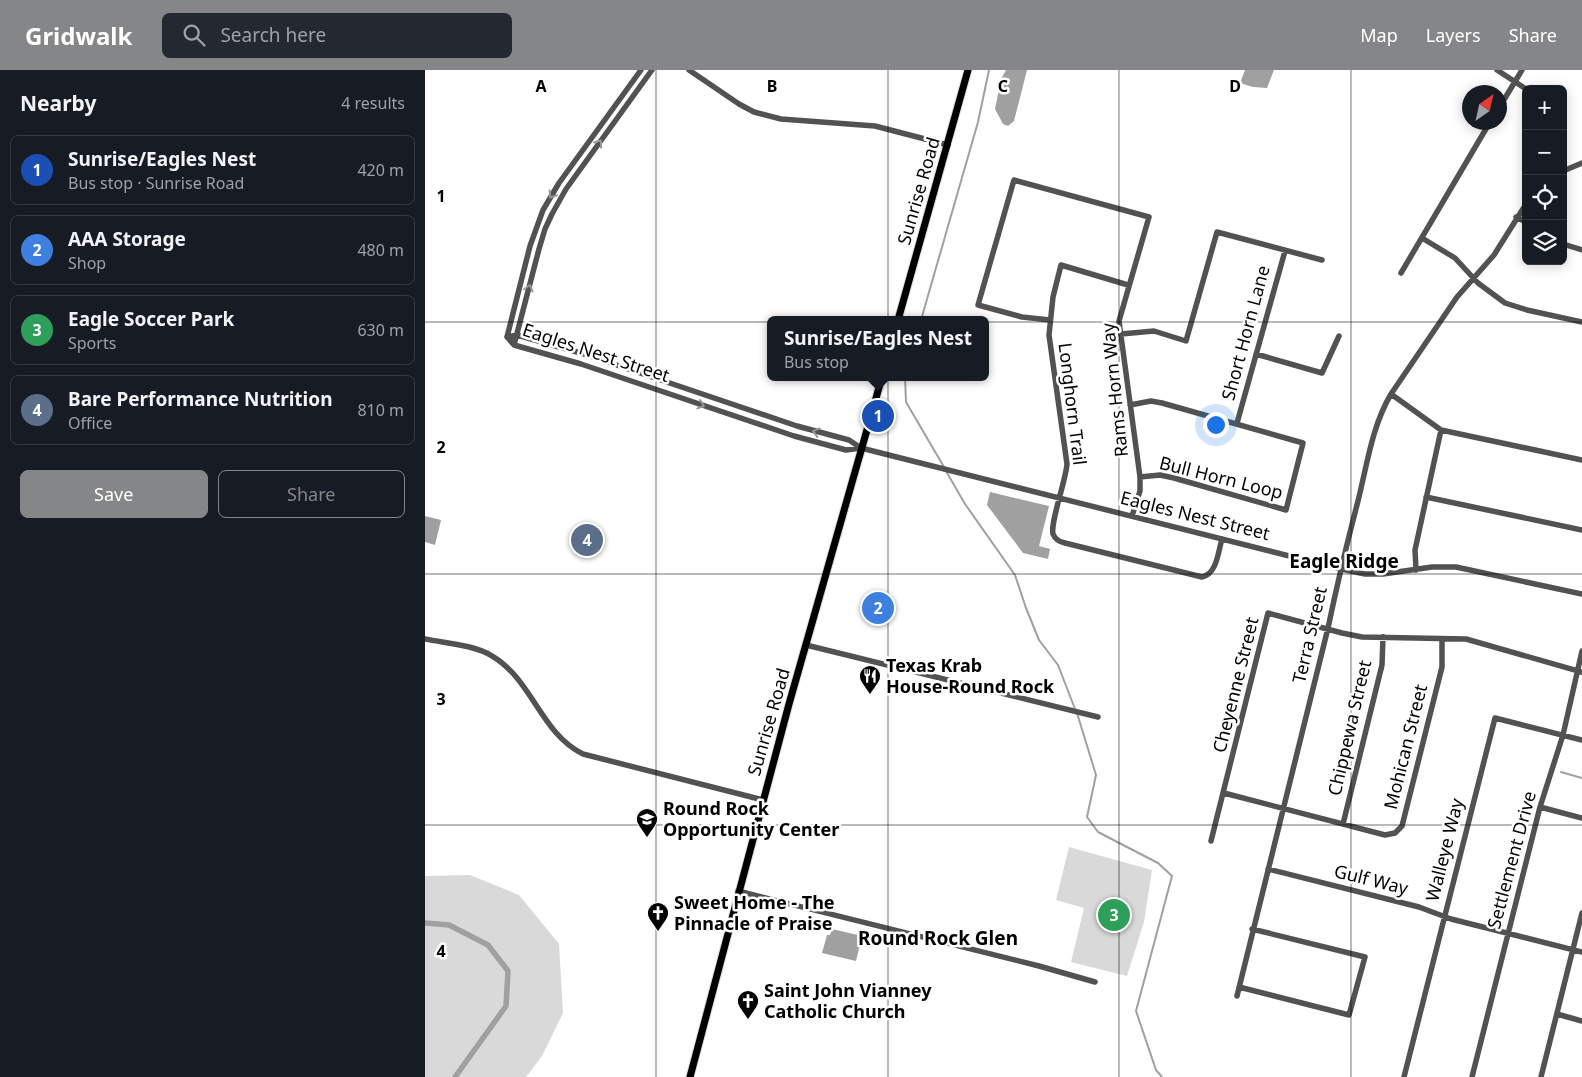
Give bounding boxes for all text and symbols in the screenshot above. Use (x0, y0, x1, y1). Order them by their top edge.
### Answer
search box (162, 13, 512, 58)
text: Gridwalk (25, 19, 132, 52)
icon: search (180, 21, 208, 49)
text: Search here (220, 22, 326, 48)
text: Map (1360, 23, 1398, 47)
text: Layers (1426, 23, 1481, 47)
text: Share (1509, 23, 1557, 47)
text: A (535, 75, 547, 97)
text: B (767, 75, 777, 97)
text: C (998, 75, 1008, 97)
text: D (1229, 75, 1241, 97)
north arrow (1462, 85, 1507, 130)
map controls (1522, 85, 1567, 265)
button: + (1522, 85, 1567, 130)
text: Nearby (20, 89, 96, 117)
text: 4 results (341, 92, 405, 114)
button: − (1522, 130, 1567, 175)
street label: Sunrise Road (891, 134, 945, 247)
one-way arrow (593, 139, 602, 149)
text: Sunrise/Eagles Nest (68, 146, 256, 172)
text: 1 (32, 159, 42, 181)
text: 420 m (357, 159, 404, 181)
text: Bus stop · Sunrise Road (68, 172, 244, 194)
button: locate (1522, 175, 1567, 220)
text: 1 (436, 185, 446, 207)
one-way arrow (548, 189, 558, 198)
button: layers (1522, 220, 1567, 265)
text: AAA Storage (68, 226, 186, 252)
text: 2 (32, 239, 42, 261)
text: 480 m (357, 239, 404, 261)
text: Shop (68, 252, 106, 274)
street label: Short Horn Lane (1215, 263, 1275, 403)
one-way arrow (523, 283, 534, 292)
text: Eagle Soccer Park (68, 306, 234, 332)
popup (767, 316, 989, 381)
street label: Eagles Nest Street (520, 317, 673, 387)
text: 3 (32, 319, 42, 341)
text: 630 m (357, 319, 404, 341)
street label: Rams Horn Way (1095, 321, 1133, 458)
text: Sunrise/Eagles Nest (784, 325, 972, 351)
text: Sports (68, 332, 116, 354)
street label: Longhorn Trail (1054, 341, 1092, 467)
text: Bus stop (784, 351, 849, 373)
text: Bare Performance Nutrition (68, 386, 332, 412)
pin: 1 (862, 397, 894, 435)
text: 4 (32, 399, 42, 421)
text: 810 m (357, 399, 404, 421)
one-way arrow (696, 399, 705, 409)
text: Office (68, 412, 112, 434)
your location (1203, 412, 1229, 438)
one-way arrow (813, 427, 821, 437)
text: 2 (436, 436, 446, 458)
street label: Bull Horn Loop (1157, 450, 1286, 504)
button: Save (20, 470, 208, 518)
button: Share (218, 470, 405, 518)
street label: Eagles Nest Street (1118, 485, 1273, 545)
pin: 4 (571, 521, 603, 559)
district label: Eagle Ridge (1289, 548, 1399, 574)
street label: Terra Street (1286, 584, 1332, 685)
pin: 2 (862, 589, 894, 627)
street label: Cheyenne Street (1207, 614, 1264, 755)
place label: Texas Krab House-Round Rock (886, 653, 1055, 698)
street label: Chippewa Street (1322, 657, 1376, 798)
restaurant icon: Texas Krab House-Round Rock (858, 664, 882, 695)
street label: Sunrise Road (741, 665, 795, 778)
street label: Mohican Street (1378, 681, 1432, 812)
text: 3 (436, 688, 446, 710)
street label: Settlement Drive (1481, 788, 1541, 931)
street label: Walleye Way (1420, 795, 1469, 904)
place label: Round Rock Opportunity Center (663, 796, 839, 841)
school or university icon: Round Rock Opportunity Center (635, 807, 659, 838)
street label: Gulf Way (1332, 858, 1412, 900)
place label: Sweet Home - The Pinnacle of Praise (674, 890, 835, 935)
pin: 3 (1098, 896, 1130, 934)
church icon: Sweet Home - The Pinnacle of Praise (646, 901, 670, 932)
district label: Round Rock Glen (858, 925, 1018, 951)
text: 4 (436, 940, 446, 962)
place label: Saint John Vianney Catholic Church (764, 978, 932, 1023)
church icon: Saint John Vianney Catholic Church (736, 989, 760, 1020)

